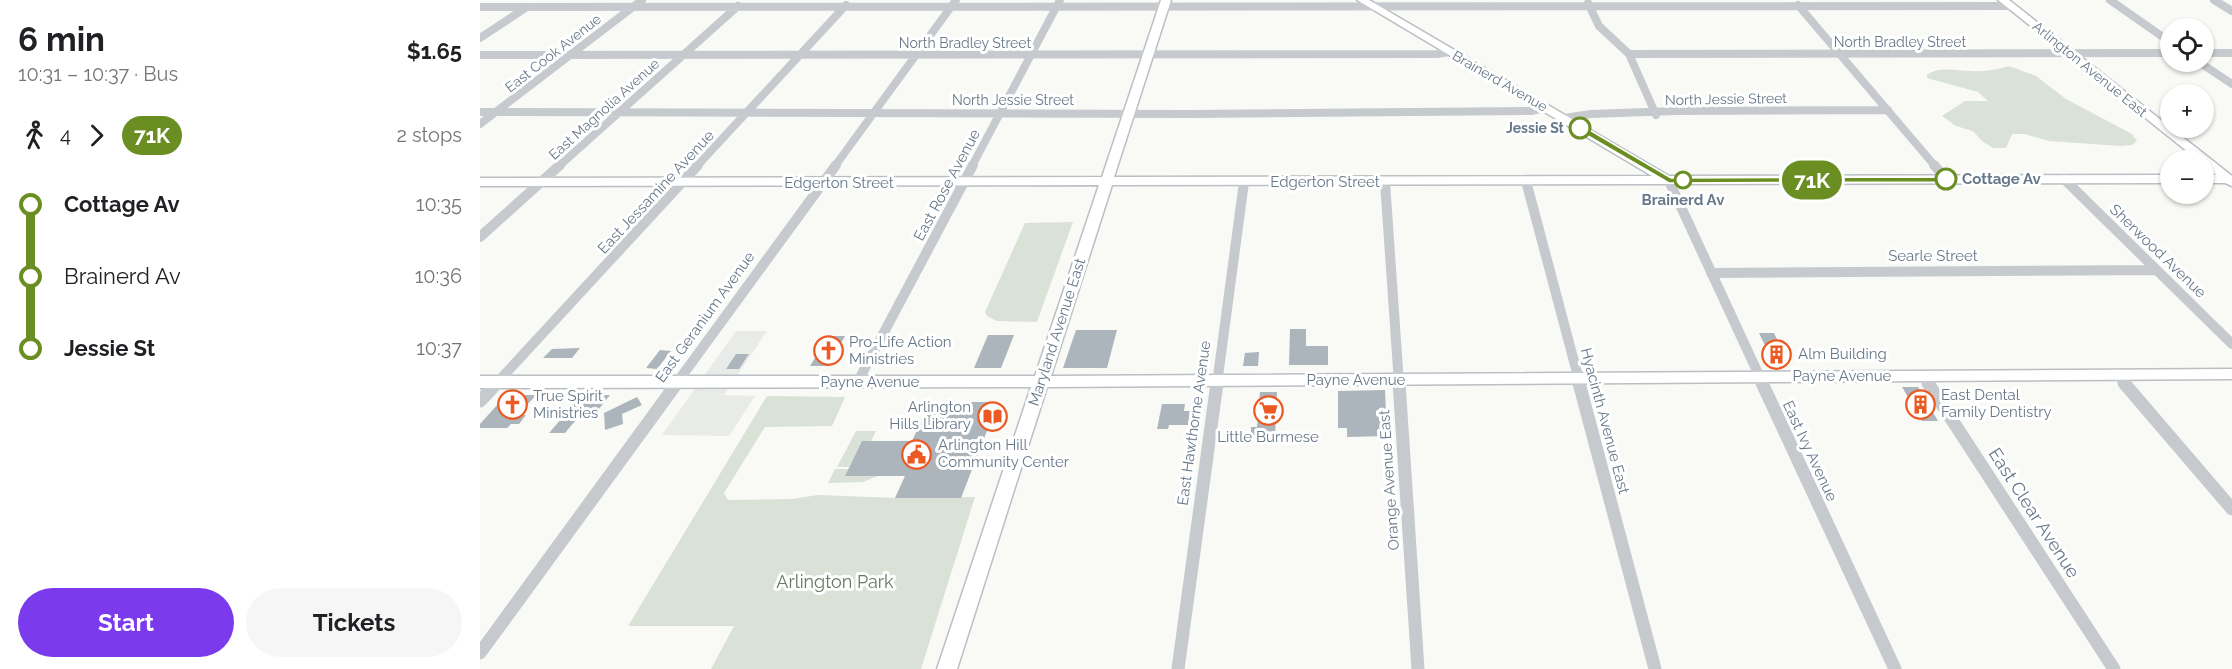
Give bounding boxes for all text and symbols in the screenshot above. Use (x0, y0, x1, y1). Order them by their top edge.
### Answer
street label: East Cook Avenue (502, 11, 604, 95)
street label: Arlington Avenue East (2030, 18, 2151, 120)
map controls (2160, 18, 2214, 204)
button: locate (2160, 18, 2214, 72)
text: 6 min (18, 20, 105, 59)
street label: North Bradley Street (1834, 34, 1966, 50)
street label: North Bradley Street (899, 35, 1031, 51)
text: $1.65 (407, 38, 462, 64)
street label: Brainerd Avenue (1450, 47, 1550, 115)
street label: East Magnolia Avenue (546, 55, 662, 163)
text: 10:31 – 10:37 · Bus (18, 62, 178, 86)
button: + (2160, 84, 2214, 138)
street label: North Jessie Street (1665, 90, 1787, 108)
street label: North Jessie Street (952, 92, 1074, 108)
marker: Jessie St (1569, 117, 1591, 139)
icon: walk (18, 119, 51, 152)
icon: forward (80, 119, 113, 152)
place label: Jessie St (1506, 120, 1565, 136)
text: 4 (60, 123, 71, 147)
text: 71K (134, 123, 170, 148)
text: 2 stops (396, 123, 462, 147)
street label: East Jessamine Avenue (594, 126, 718, 257)
street label: East Rose Avenue (910, 126, 984, 244)
button: − (2160, 150, 2214, 204)
line badge: 71K (1778, 160, 1846, 200)
text: 71K (1794, 168, 1830, 193)
marker: Cottage Av (1935, 168, 1957, 190)
place label: Cottage Av (1962, 170, 2042, 188)
marker: Brainerd Av (1674, 171, 1692, 189)
street label: Edgerton Street (1270, 173, 1380, 191)
street label: Edgerton Street (784, 174, 894, 192)
text: Cottage Av (64, 191, 180, 217)
place label: Brainerd Av (1642, 191, 1725, 209)
text: 10:35 (416, 192, 462, 216)
street label: Sherwood Avenue (2106, 200, 2210, 302)
street label: Searle Street (1888, 247, 1978, 265)
street label: East Geranium Avenue (652, 248, 759, 386)
street label: Maryland Avenue East (1025, 256, 1089, 408)
text: Brainerd Av (64, 263, 181, 289)
text: 10:36 (415, 264, 462, 288)
place label: Pro-Life Action Ministries (849, 333, 952, 368)
text: Jessie St (64, 335, 155, 361)
church icon: Pro-Life Action Ministries (812, 335, 844, 367)
text: 10:37 (416, 336, 462, 360)
building icon: Alm Building (1761, 338, 1793, 370)
street label: East Hawthorne Avenue (1174, 339, 1214, 506)
place label: Alm Building (1798, 345, 1887, 363)
street label: Hyacinth Avenue East (1577, 346, 1633, 496)
street label: Payne Avenue (1793, 367, 1892, 385)
street label: Payne Avenue (1307, 371, 1406, 389)
street label: Payne Avenue (821, 373, 920, 391)
place label: East Dental Family Dentistry (1941, 386, 2052, 421)
place label: True Spirit Ministries (533, 387, 603, 422)
building icon: East Dental Family Dentistry (1904, 388, 1936, 420)
church icon: True Spirit Ministries (496, 389, 528, 421)
supermarket icon: Little Burmese (1252, 394, 1284, 426)
place label: Arlington Hills Library (889, 398, 971, 433)
street label: East Ivy Avenue (1779, 398, 1841, 504)
library icon: Arlington Hills Library (976, 400, 1008, 432)
street label: Orange Avenue East (1375, 409, 1403, 551)
place label: Little Burmese (1217, 428, 1319, 446)
place label: Arlington Hill Community Center (938, 436, 1070, 471)
public building icon: Arlington Hill Community Center (901, 438, 933, 470)
street label: East Clear Avenue (1985, 444, 2085, 582)
park label: Arlington Park (776, 571, 894, 592)
button: Start (18, 588, 234, 657)
button: Tickets (246, 588, 462, 657)

